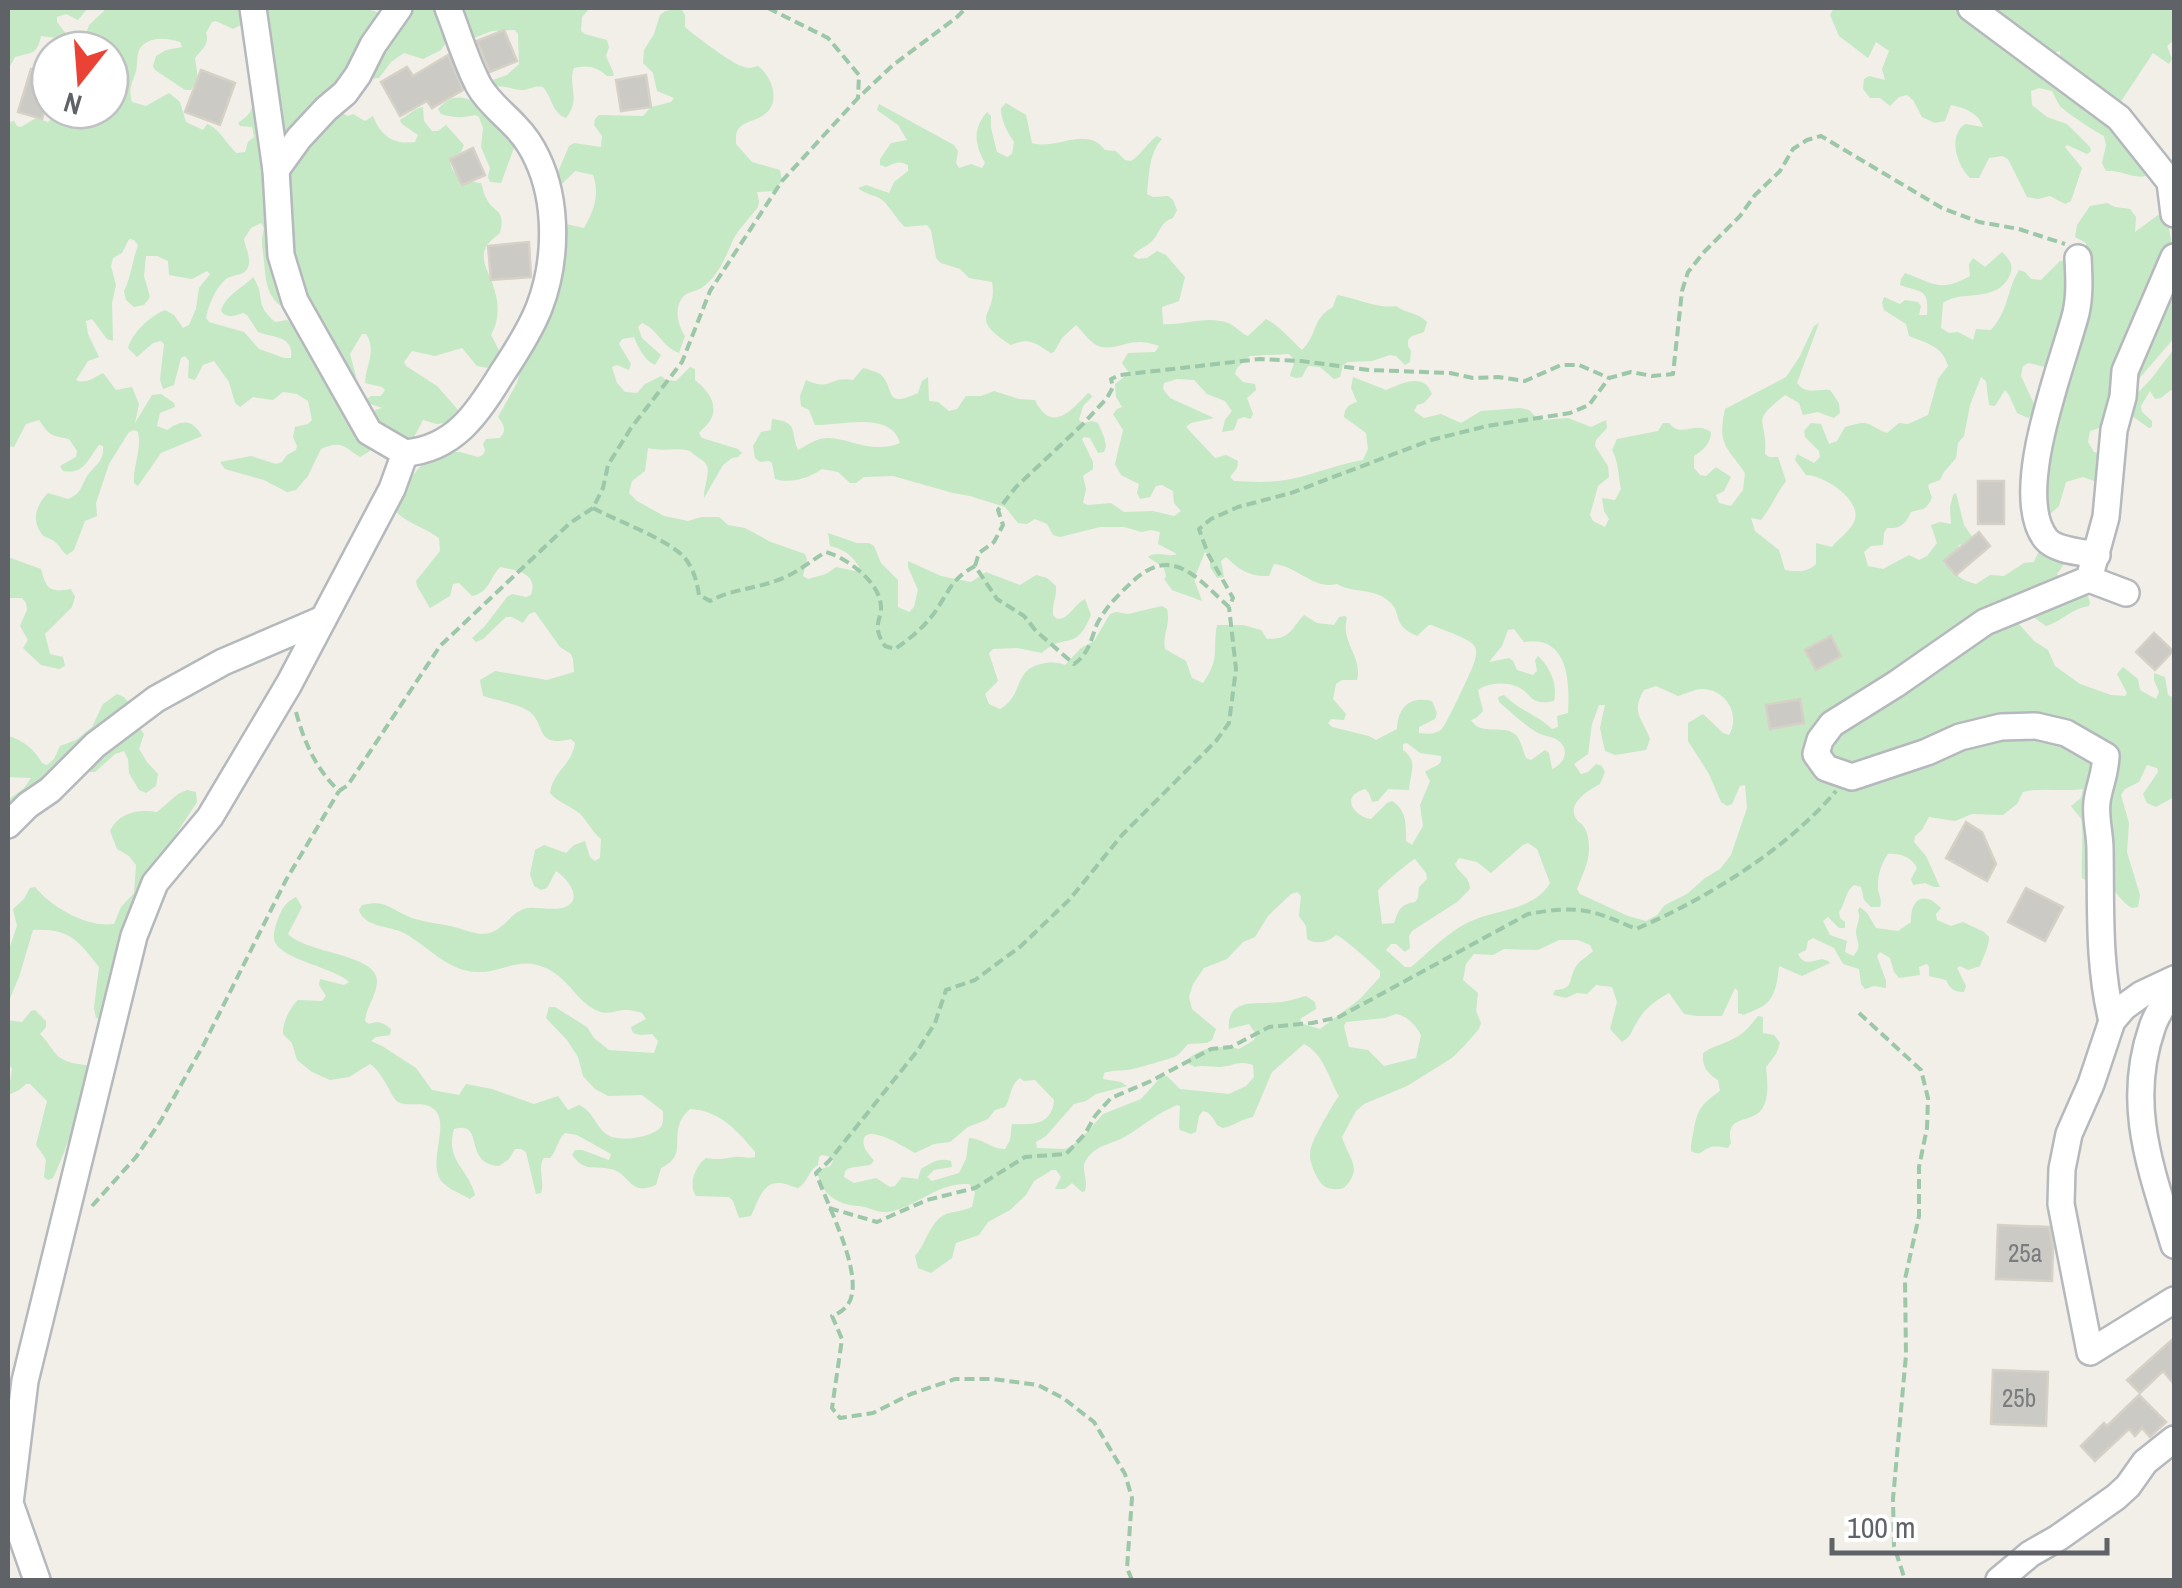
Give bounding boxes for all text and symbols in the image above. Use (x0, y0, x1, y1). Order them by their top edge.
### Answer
north arrow (30, 30, 130, 130)
text: N (59, 83, 86, 125)
house number: 25a (2008, 1236, 2043, 1270)
house number: 25b (2002, 1381, 2036, 1415)
scale bar (1832, 1493, 2107, 1555)
text: 100 m (1847, 1507, 1915, 1547)

